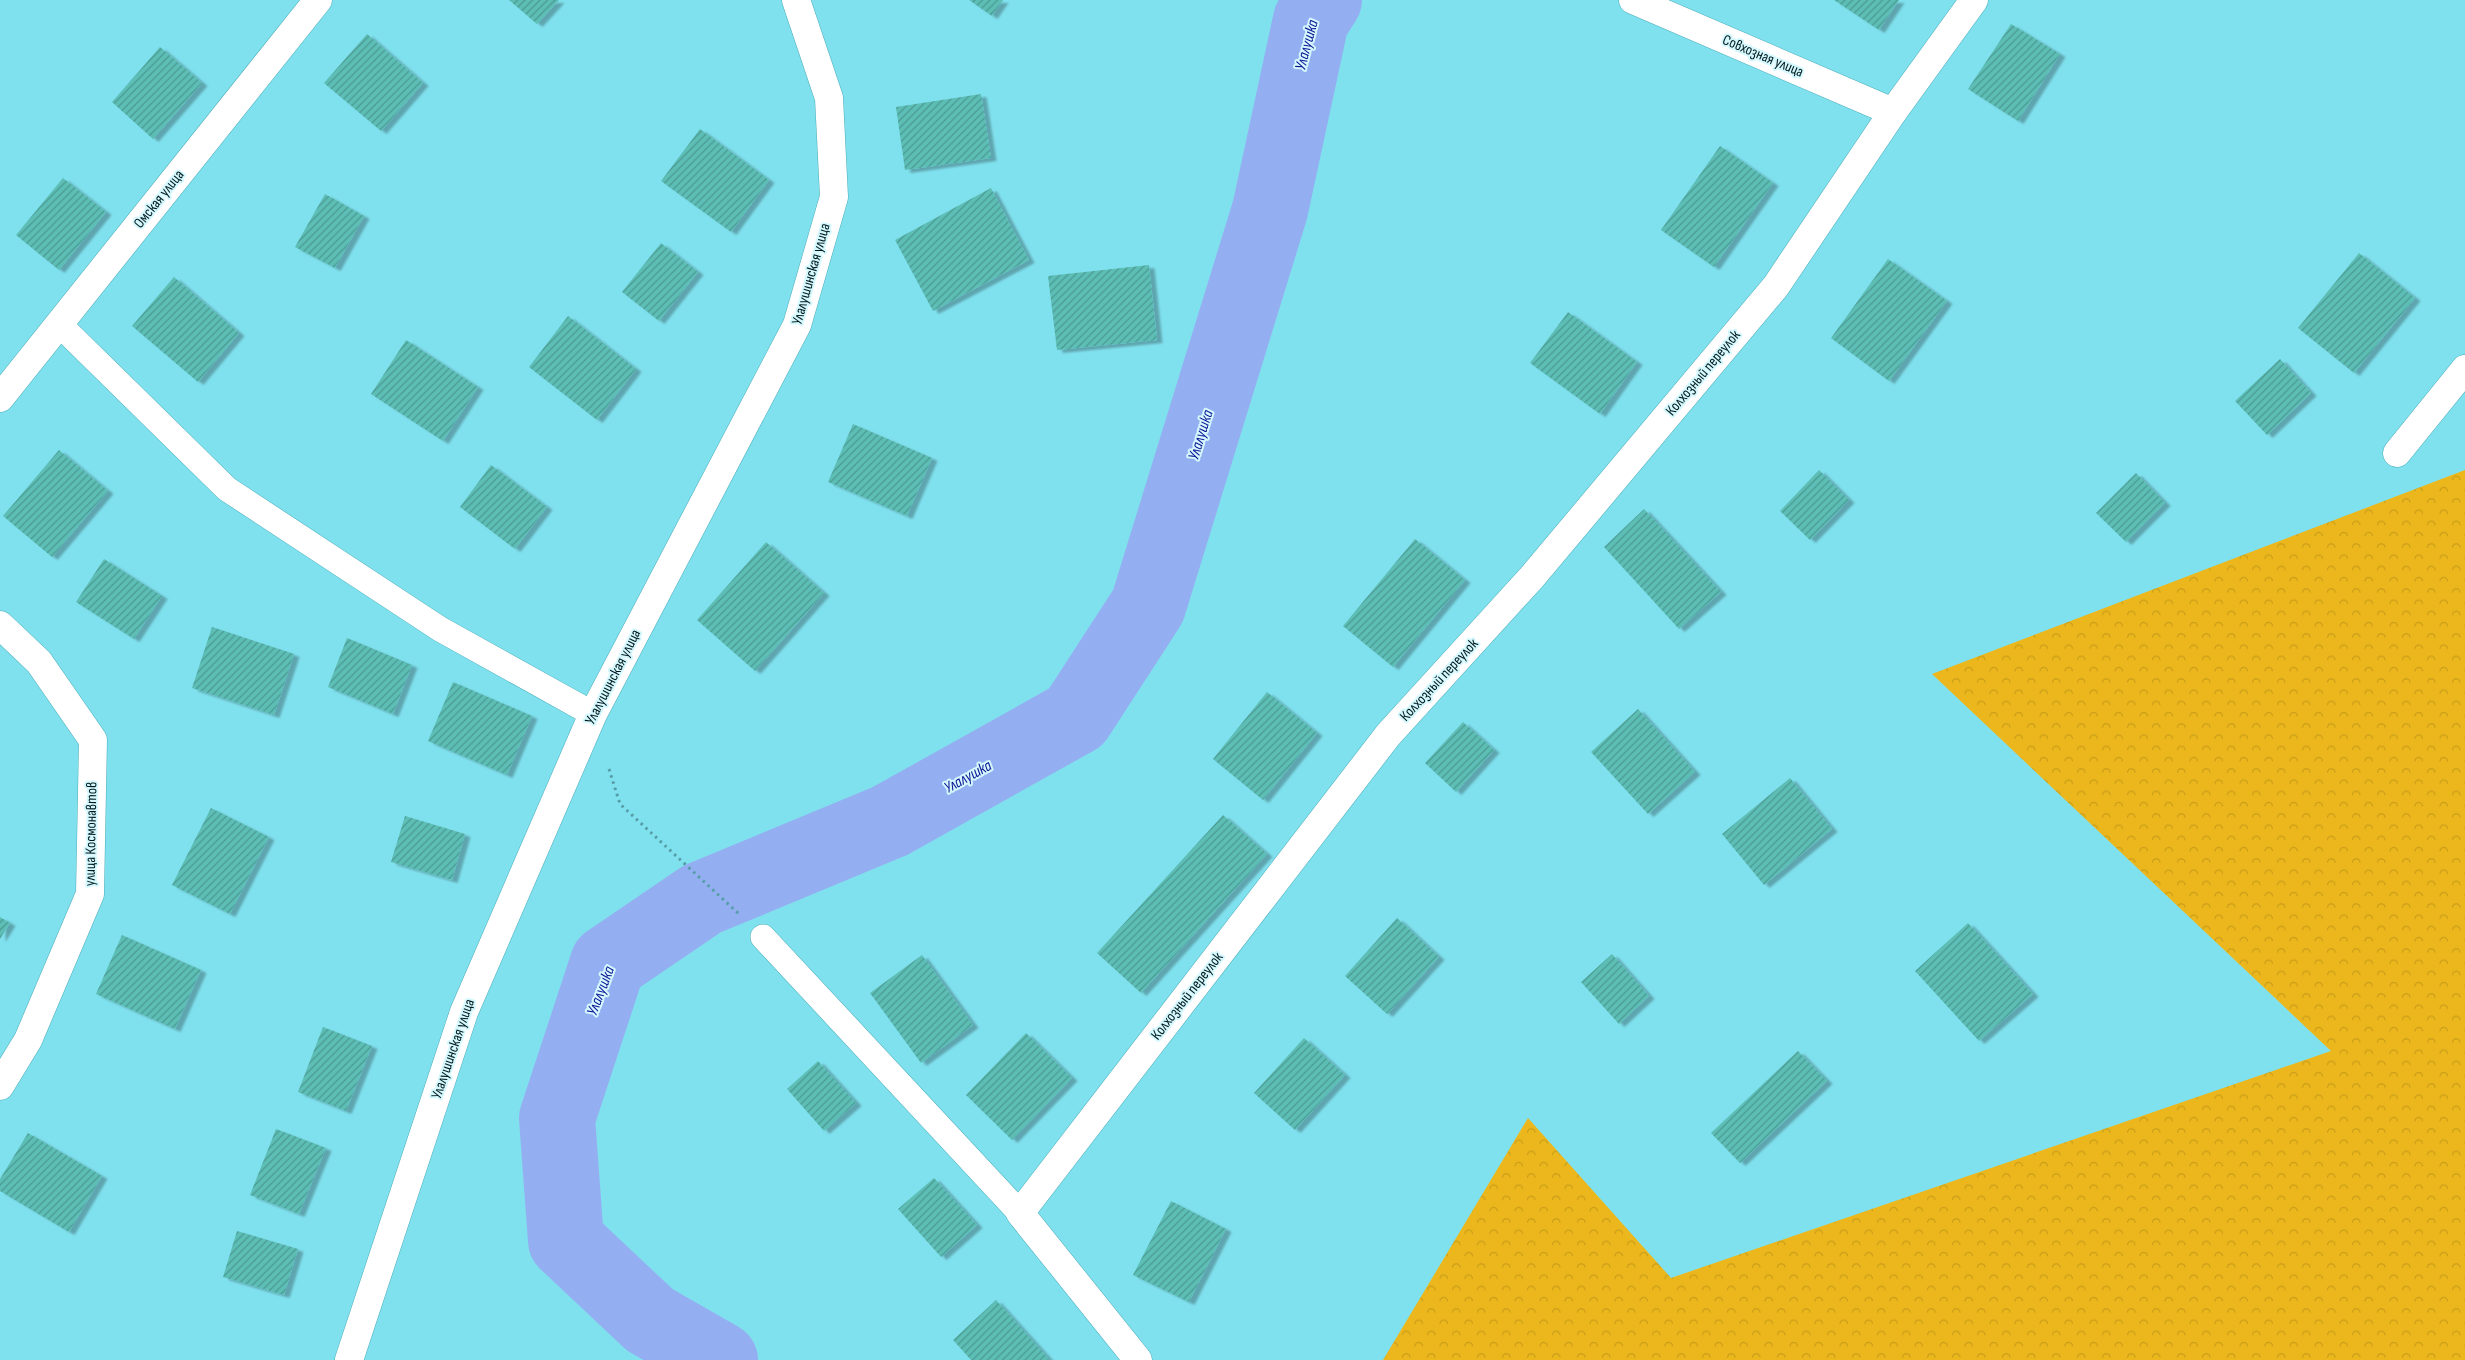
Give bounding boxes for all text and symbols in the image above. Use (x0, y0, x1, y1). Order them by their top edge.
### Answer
water label: Улалушка (1291, 17, 1323, 72)
street label: Совхозная улица (1720, 30, 1807, 82)
street label: Омская улица (130, 166, 188, 232)
street label: Улалушинская улица (787, 221, 835, 327)
street label: Колхозный переулок (1662, 326, 1745, 420)
water label: Улалушка (1184, 407, 1218, 462)
street label: Улалушинская улица (581, 626, 645, 728)
street label: Колхозный переулок (1396, 634, 1482, 725)
water label: Улалушка (941, 756, 995, 798)
street label: улица Космонавтов (81, 782, 101, 886)
street label: Колхозный переулок (1147, 948, 1227, 1044)
water label: Улалушка (583, 963, 619, 1018)
street label: Улалушинская улица (427, 996, 479, 1102)

